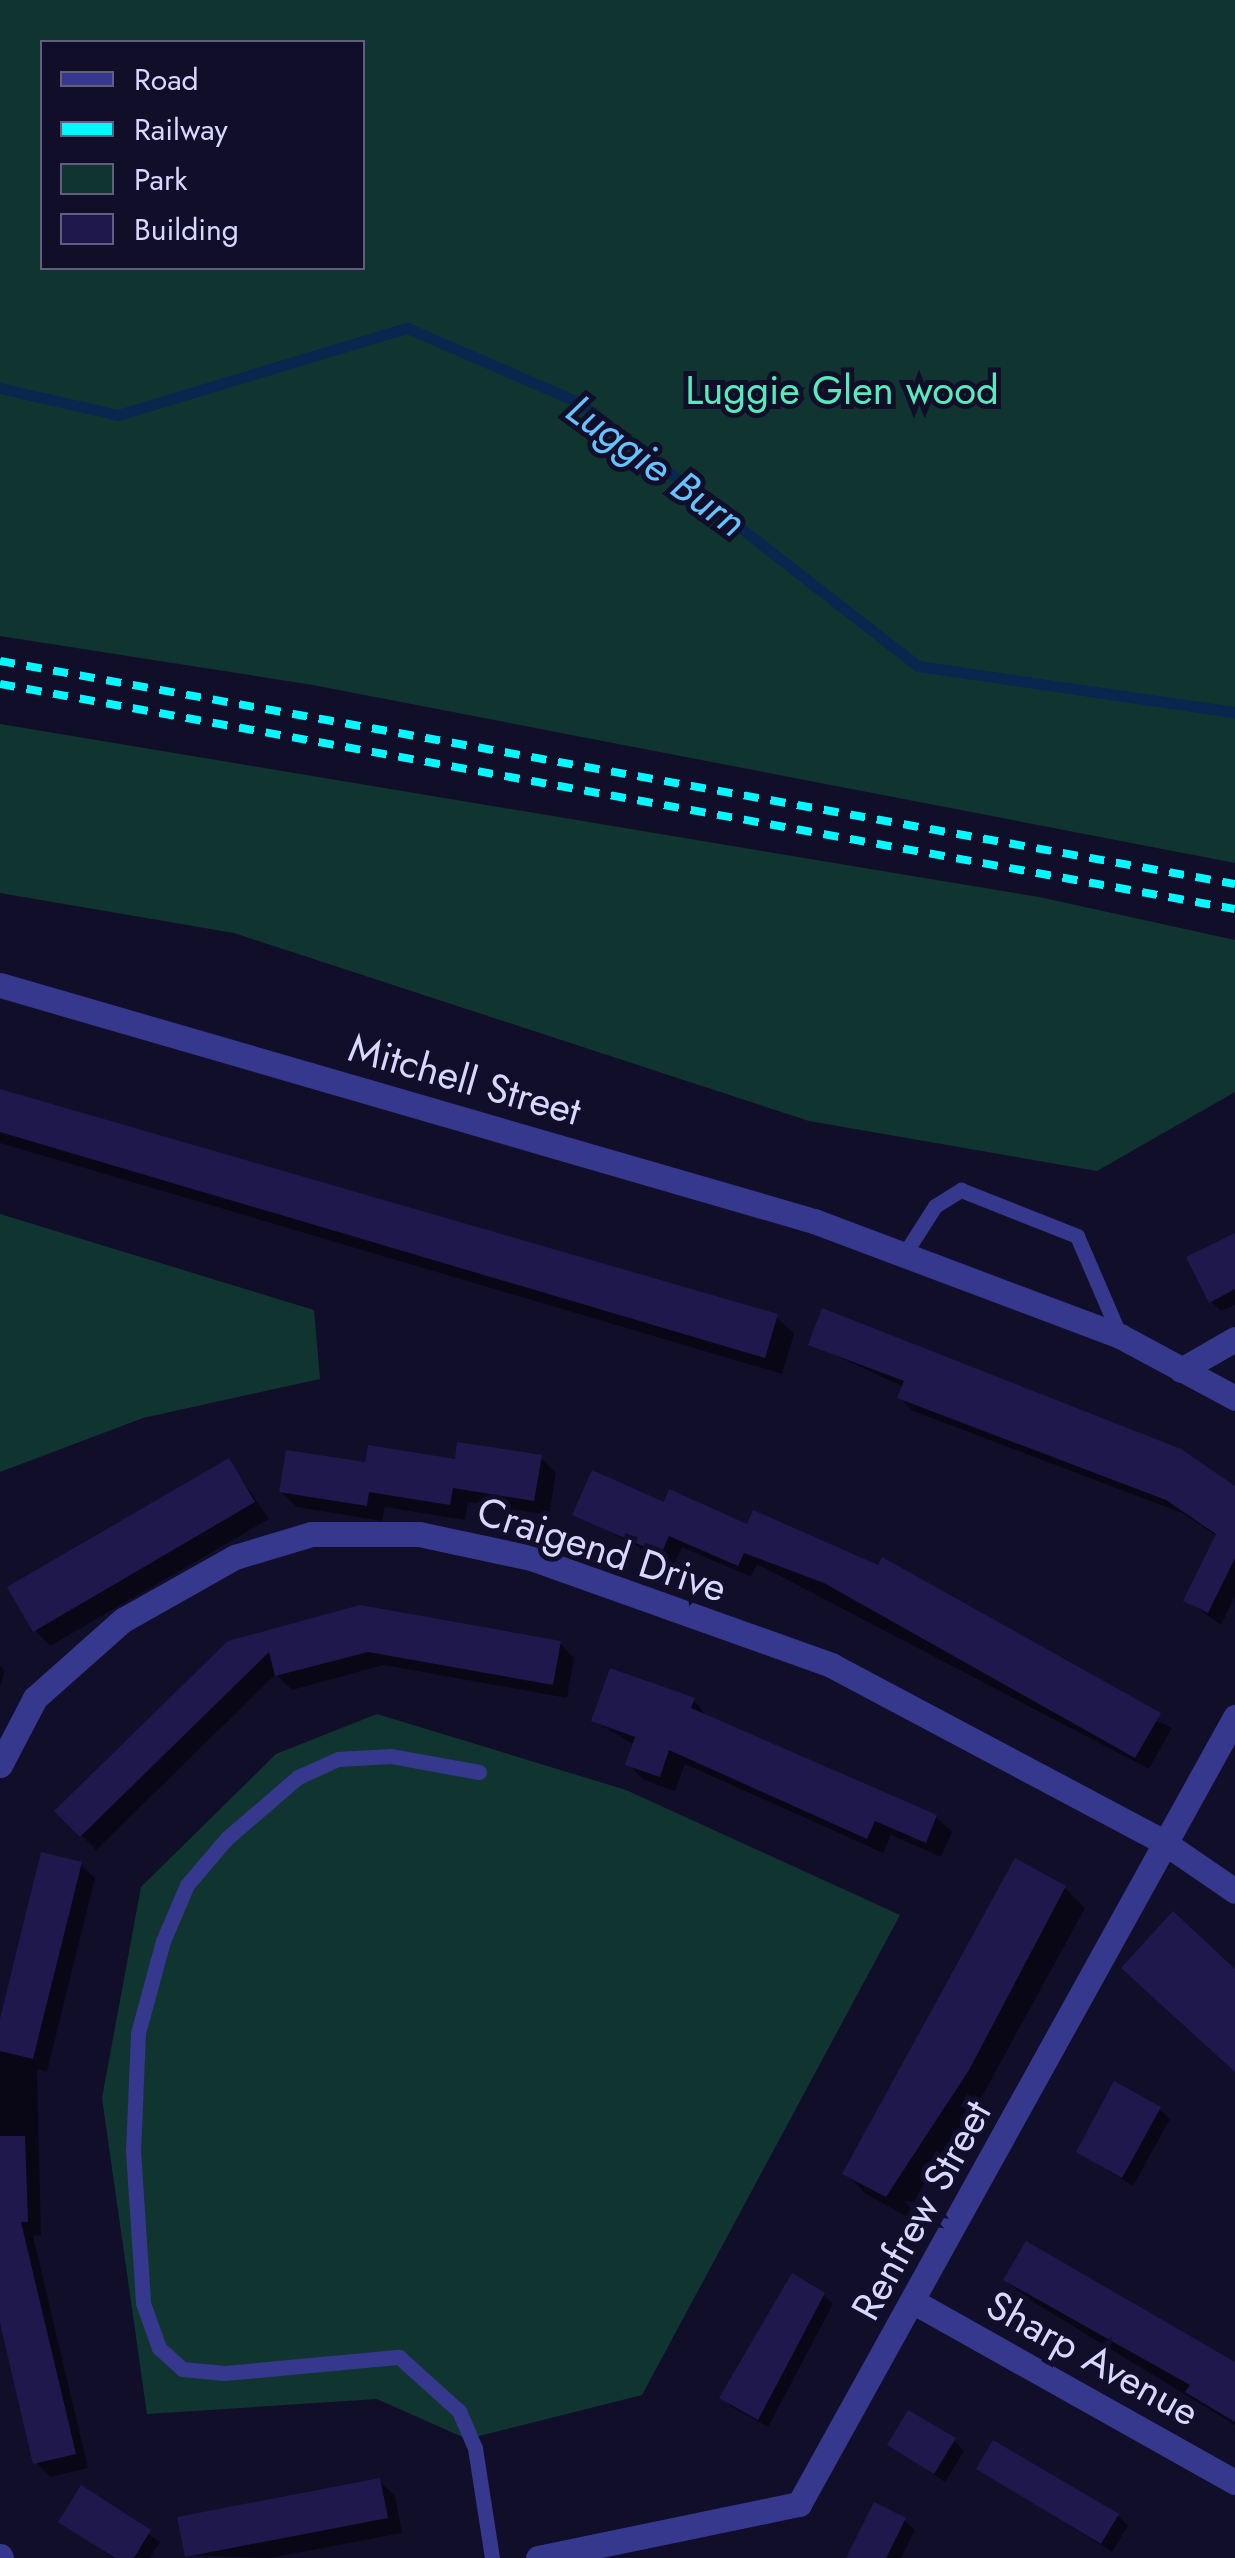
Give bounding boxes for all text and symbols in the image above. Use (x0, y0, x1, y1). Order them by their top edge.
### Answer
legend (40, 40, 365, 270)
text: Road (134, 58, 199, 101)
text: Railway (134, 108, 228, 151)
text: Park (134, 158, 187, 201)
text: Building (134, 208, 239, 251)
park label: Luggie Glen wood (685, 366, 999, 414)
water label: Luggie Burn (557, 384, 755, 548)
street label: Mitchell Street (344, 1023, 586, 1135)
street label: Craigend Drive (471, 1486, 733, 1612)
street label: Renfrew Street (841, 2092, 1001, 2328)
street label: Sharp Avenue (978, 2280, 1208, 2436)

